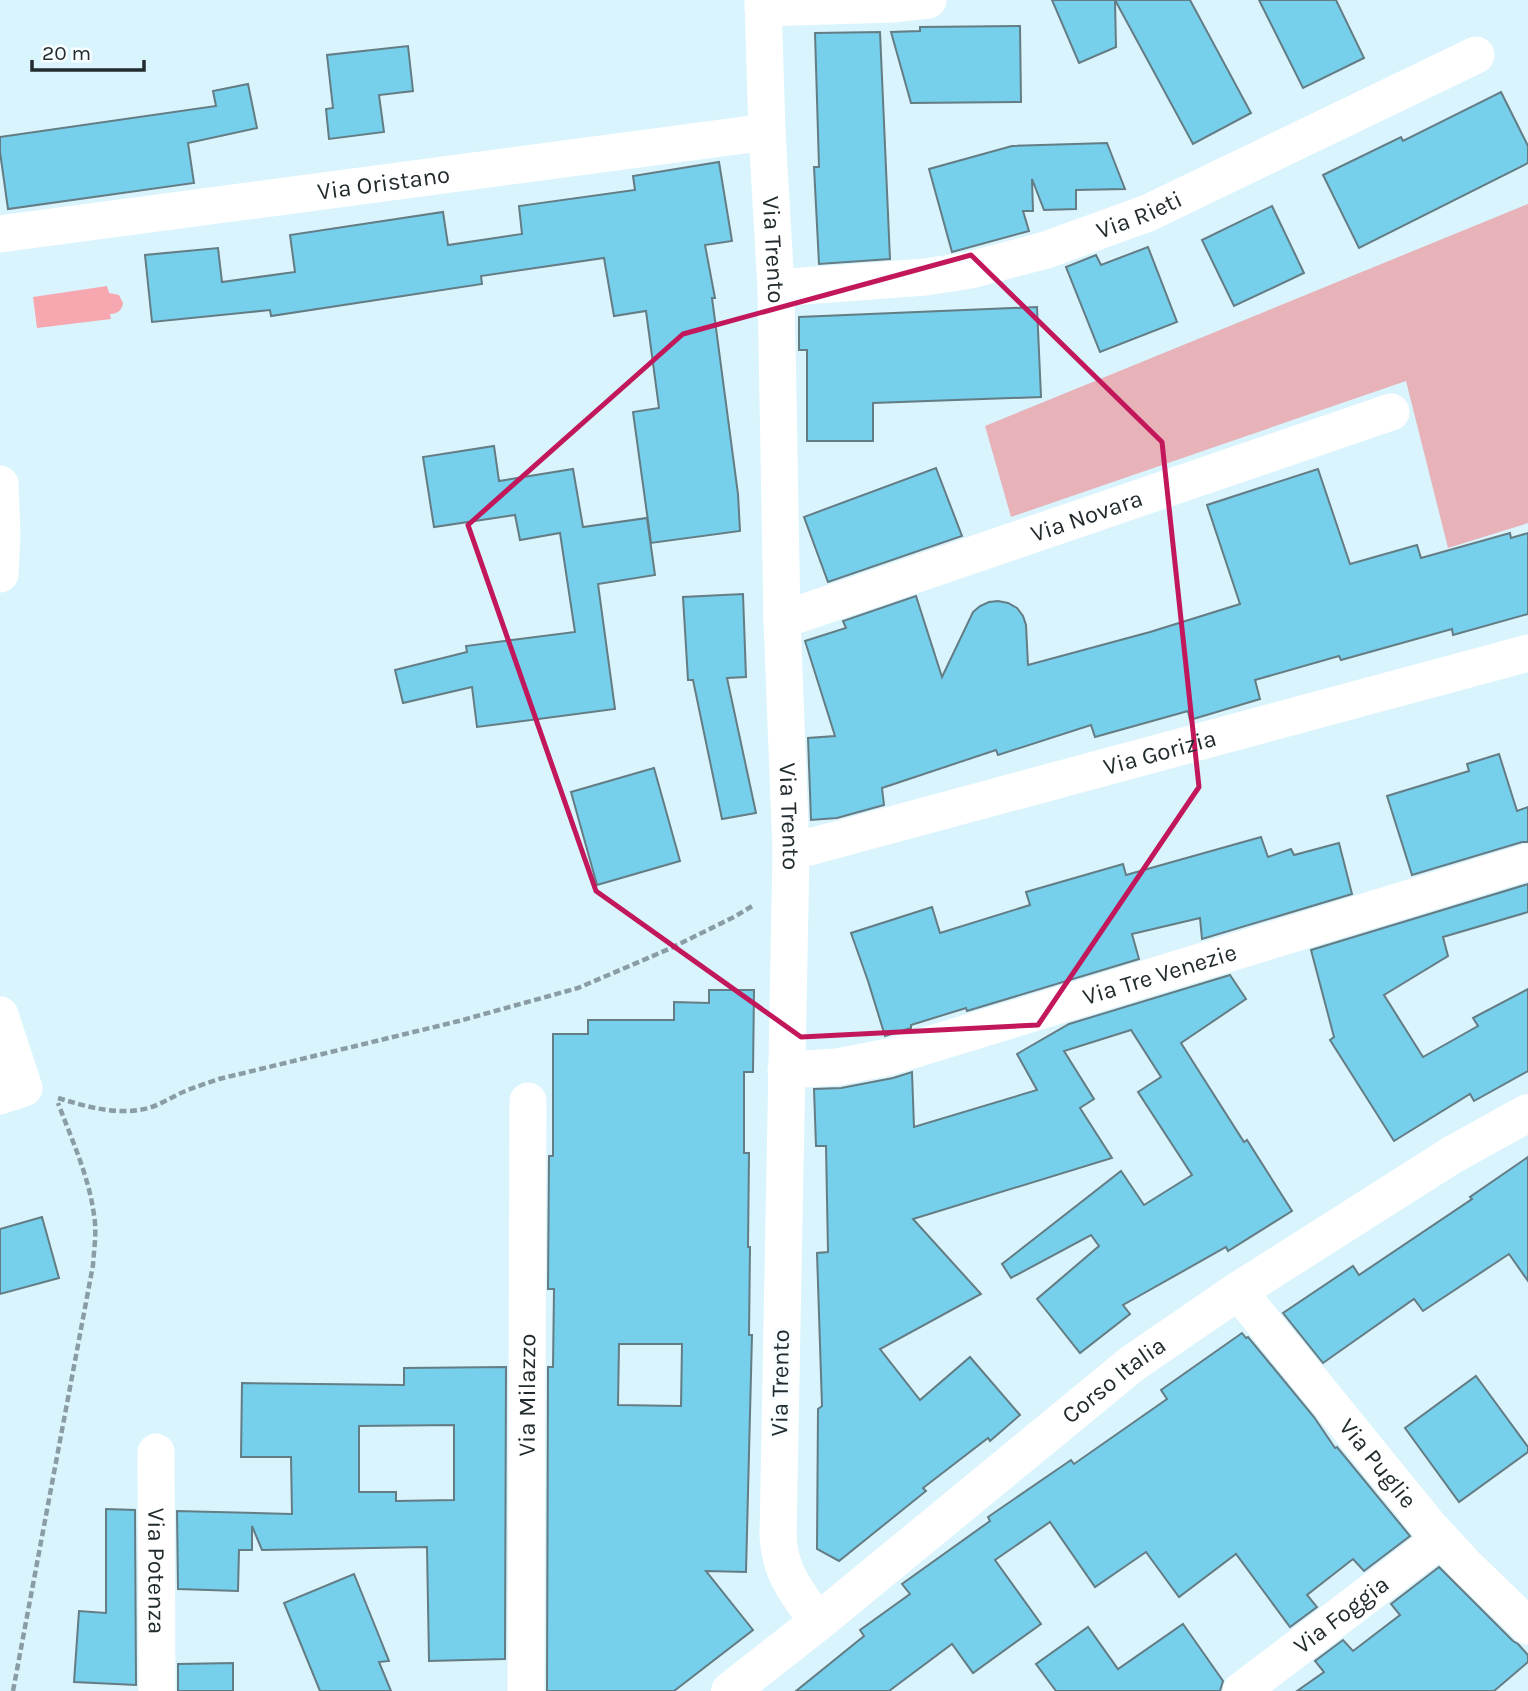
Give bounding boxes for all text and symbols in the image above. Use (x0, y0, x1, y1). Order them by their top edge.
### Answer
scale bar (32, 28, 144, 72)
text: 20 m (42, 41, 91, 65)
street label: Via Oristano (316, 160, 452, 206)
street label: Via Rieti (1092, 185, 1186, 245)
street label: Via Trento (757, 195, 790, 304)
street label: Via Novara (1027, 484, 1146, 548)
street label: Via Gorizia (1100, 724, 1219, 781)
street label: Via Trento (774, 762, 805, 870)
street label: Via Tre Venezie (1079, 938, 1240, 1011)
street label: Via Trento (765, 1329, 795, 1437)
street label: Corso Italia (1056, 1331, 1171, 1429)
street label: Via Milazzo (513, 1333, 541, 1457)
street label: Via Puglie (1333, 1413, 1423, 1514)
street label: Via Potenza (142, 1508, 171, 1634)
street label: Via Foggia (1288, 1570, 1394, 1660)

